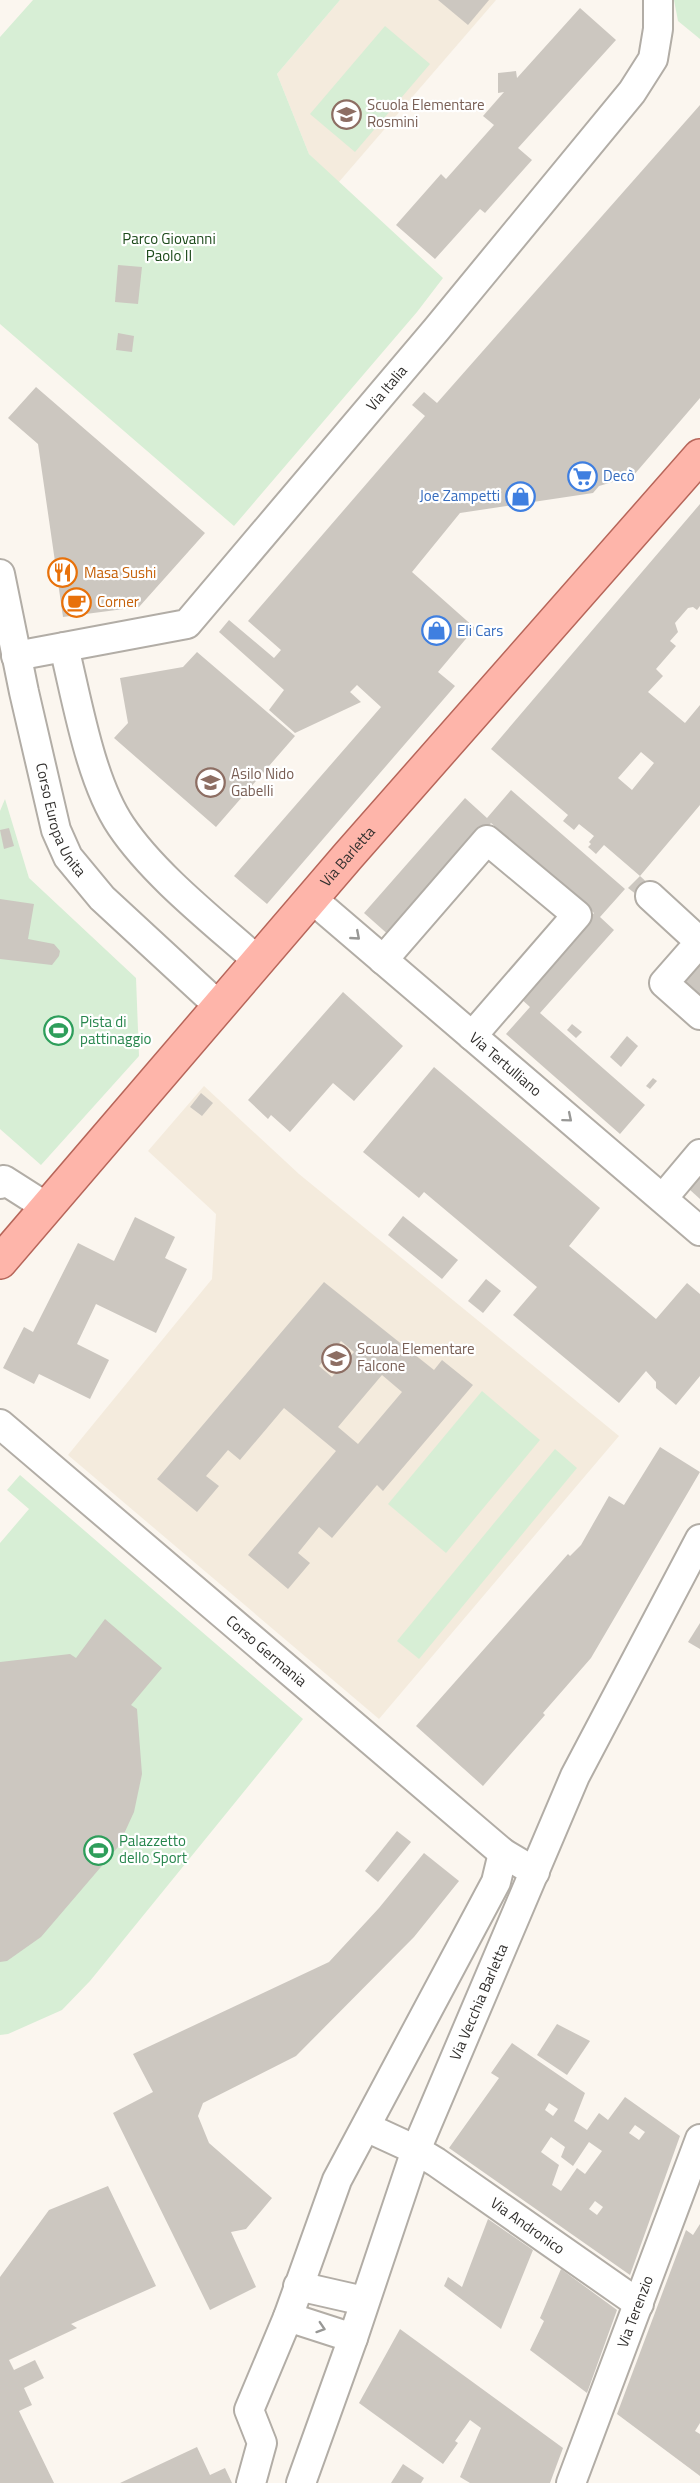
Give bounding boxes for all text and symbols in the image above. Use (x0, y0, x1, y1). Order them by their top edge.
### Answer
place label: Scuola Elementare Rosmini (367, 93, 485, 133)
school or university icon: Scuola Elementare Rosmini (330, 98, 362, 130)
park label: Parco Giovanni Paolo II (122, 227, 216, 267)
street label: Via Italia (360, 360, 413, 416)
supermarket icon: Decò (566, 460, 598, 492)
place label: Decò (603, 464, 635, 487)
shop icon: Joe Zampetti (505, 480, 537, 512)
place label: Joe Zampetti (420, 484, 500, 507)
restaurant icon: Masa Sushi (47, 557, 79, 589)
place label: Masa Sushi (84, 561, 156, 584)
cafe icon: Corner (60, 586, 92, 618)
place label: Corner (97, 590, 139, 613)
shop icon: Eli Cars (420, 615, 452, 647)
place label: Eli Cars (457, 619, 503, 642)
street label: Corso Europa Unita (30, 760, 92, 882)
place label: Asilo Nido Gabelli (231, 762, 294, 802)
school or university icon: Asilo Nido Gabelli (194, 767, 226, 799)
street label: Via Barletta (314, 821, 380, 892)
one-way arrow (349, 929, 360, 940)
place label: Pista di pattinaggio (80, 1010, 152, 1050)
sports icon: Pista di pattinaggio (43, 1015, 75, 1047)
street label: Via Tertulliano (464, 1026, 547, 1102)
one-way arrow (561, 1110, 572, 1121)
place label: Scuola Elementare Falcone (357, 1337, 475, 1377)
school or university icon: Scuola Elementare Falcone (320, 1342, 352, 1374)
street label: Corso Germania (221, 1609, 313, 1692)
place label: Palazzetto dello Sport (119, 1829, 188, 1869)
sports icon: Palazzetto dello Sport (82, 1834, 114, 1866)
street label: Via Vecchia Barletta (443, 1940, 514, 2064)
street label: Via Andronico (486, 2191, 570, 2260)
street label: Via Terenzio (611, 2272, 659, 2351)
one-way arrow (315, 2320, 326, 2333)

